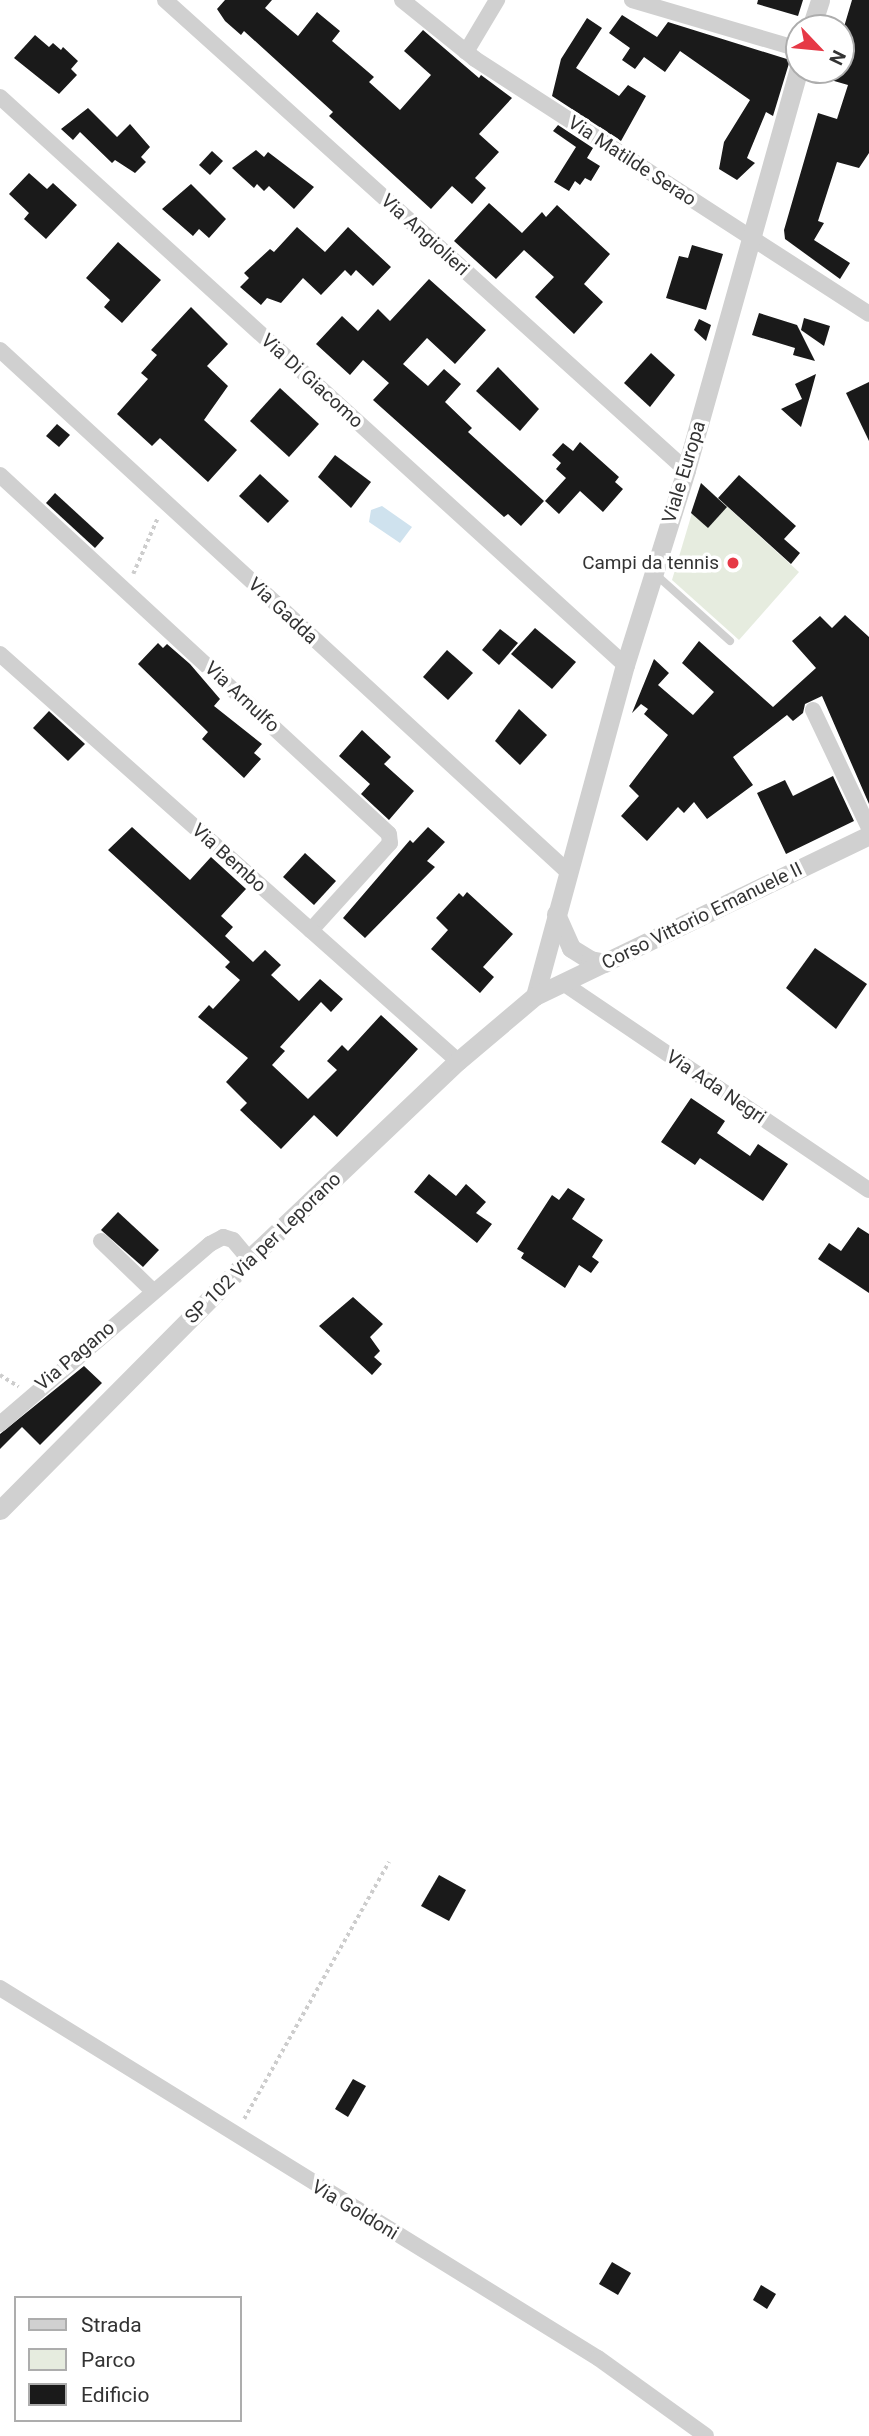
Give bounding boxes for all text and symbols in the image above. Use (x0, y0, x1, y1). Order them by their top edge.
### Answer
north arrow (785, 14, 855, 84)
text: N (824, 46, 851, 69)
street label: Via Matilde Serao (564, 111, 700, 211)
street label: Via Angiolieri (376, 189, 474, 281)
street label: Via Di Giacomo (256, 329, 368, 433)
street label: Viale Europa (658, 418, 710, 526)
place label: Campi da tennis (582, 552, 719, 574)
marker: Campi da tennis (725, 555, 741, 571)
street label: Via Gadda (243, 573, 323, 649)
street label: Via Arnulfo (200, 657, 284, 737)
street label: Via Bembo (187, 819, 271, 897)
street label: Corso Vittorio Emanuele II (598, 858, 806, 974)
street label: Via Ada Negri (662, 1045, 770, 1129)
street label: SP 102 Via per Leporano (180, 1168, 346, 1328)
street label: Via Pagano (31, 1316, 119, 1396)
street label: Via Goldoni (308, 2175, 402, 2245)
legend (14, 2296, 242, 2422)
text: Strada (81, 2313, 142, 2337)
text: Parco (81, 2348, 135, 2372)
text: Edificio (81, 2383, 149, 2407)

